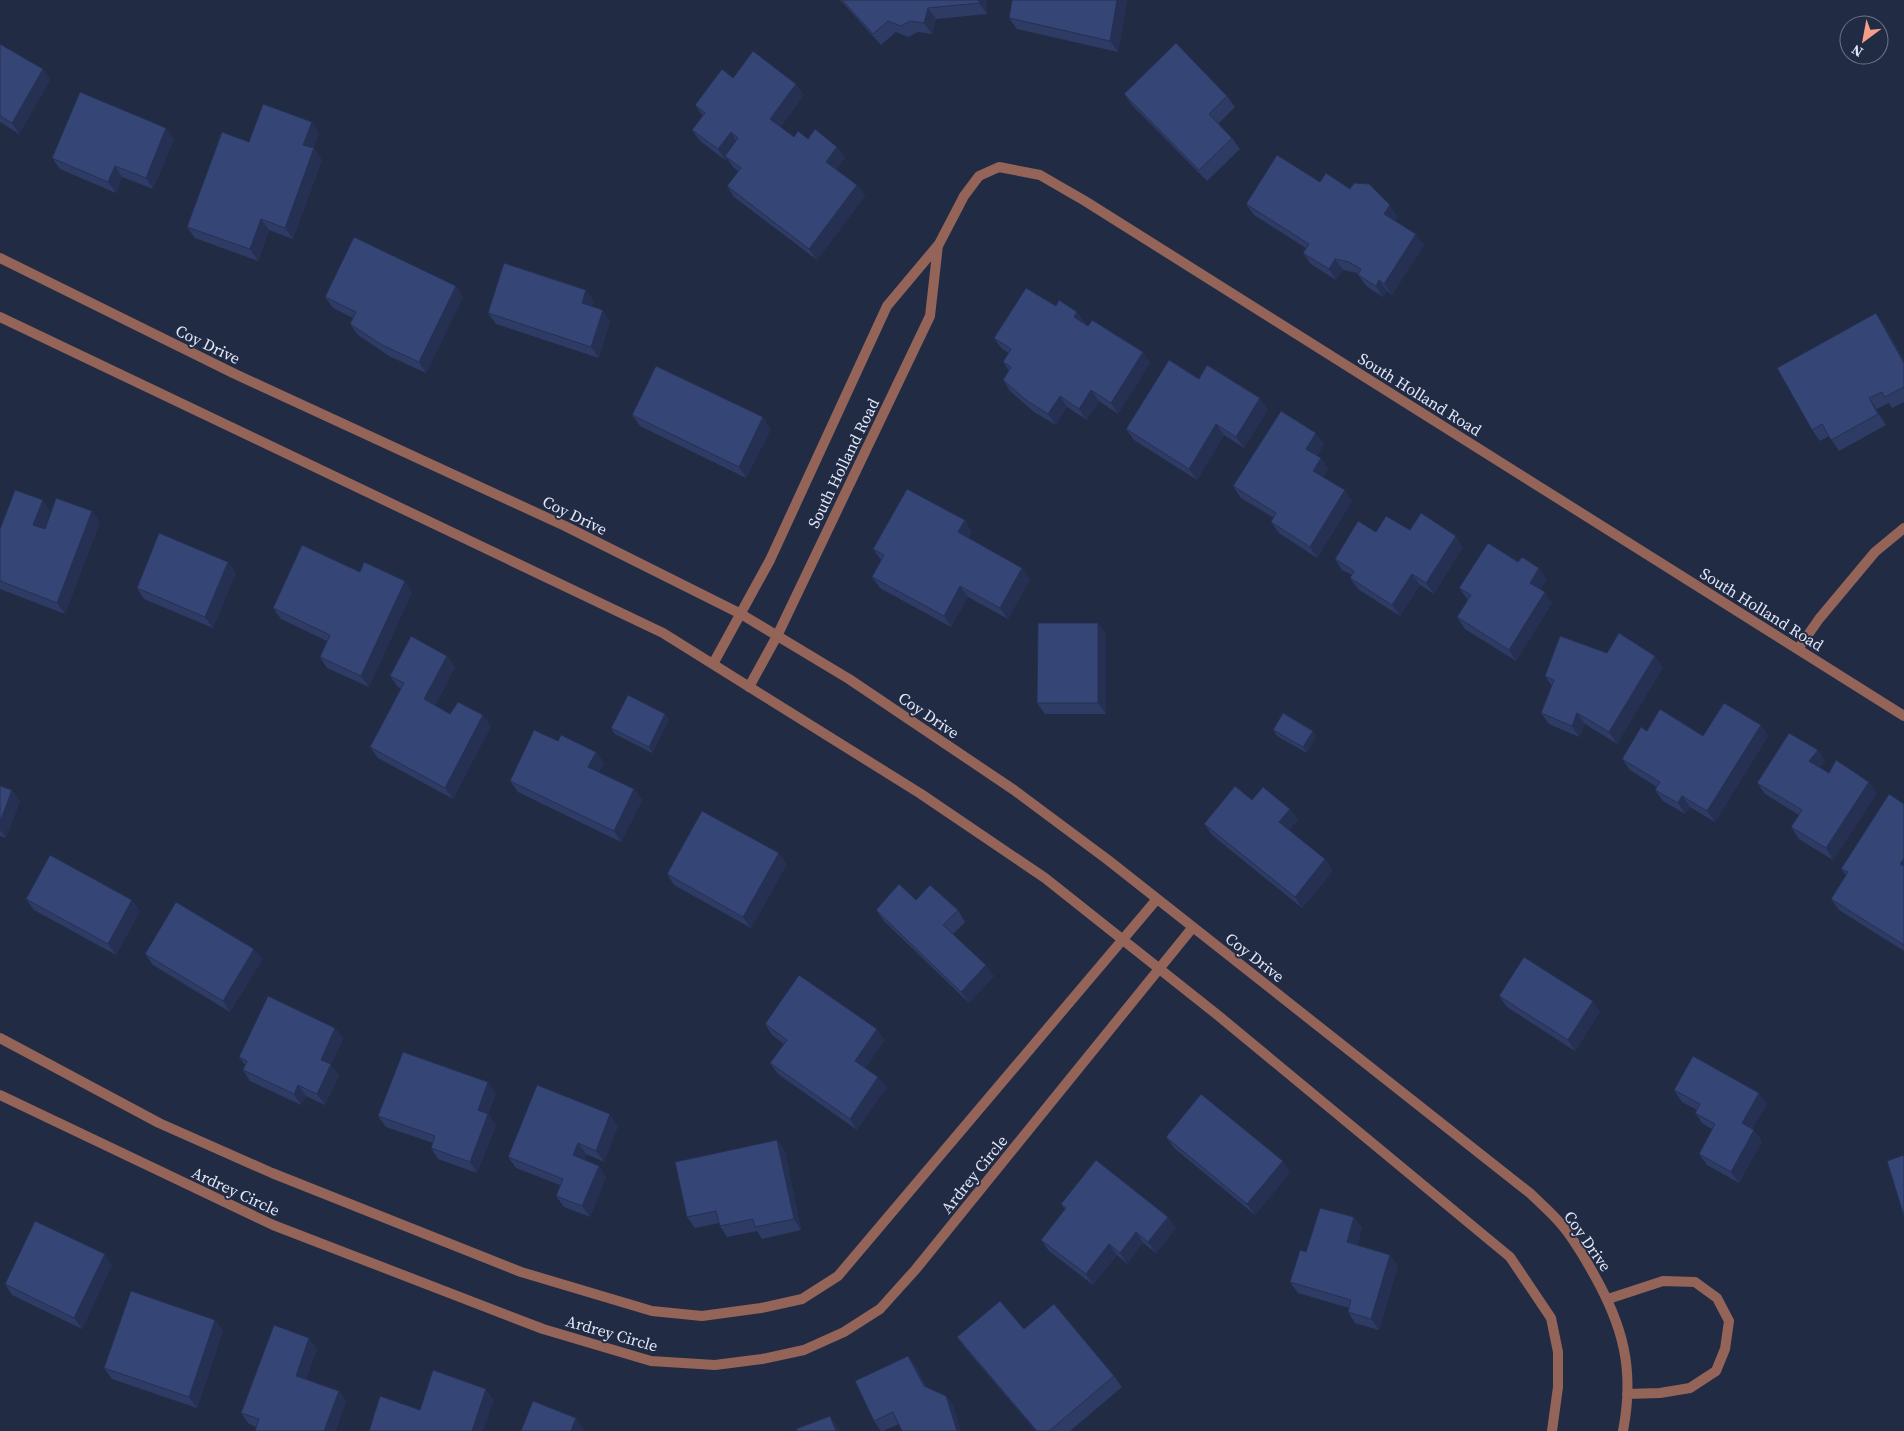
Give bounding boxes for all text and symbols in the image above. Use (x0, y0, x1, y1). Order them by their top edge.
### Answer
north arrow (1839, 15, 1889, 65)
text: N (1847, 40, 1867, 62)
street label: Coy Drive (172, 319, 244, 369)
street label: South Holland Road (1354, 347, 1486, 441)
street label: South Holland Road (802, 394, 884, 532)
street label: Coy Drive (539, 490, 611, 540)
street label: South Holland Road (1696, 562, 1828, 656)
street label: Coy Drive (894, 687, 964, 743)
street label: Coy Drive (1221, 927, 1289, 987)
street label: Ardrey Circle (936, 1130, 1012, 1218)
street label: Ardrey Circle (188, 1161, 284, 1221)
street label: Coy Drive (1559, 1206, 1617, 1276)
street label: Ardrey Circle (563, 1309, 661, 1357)

